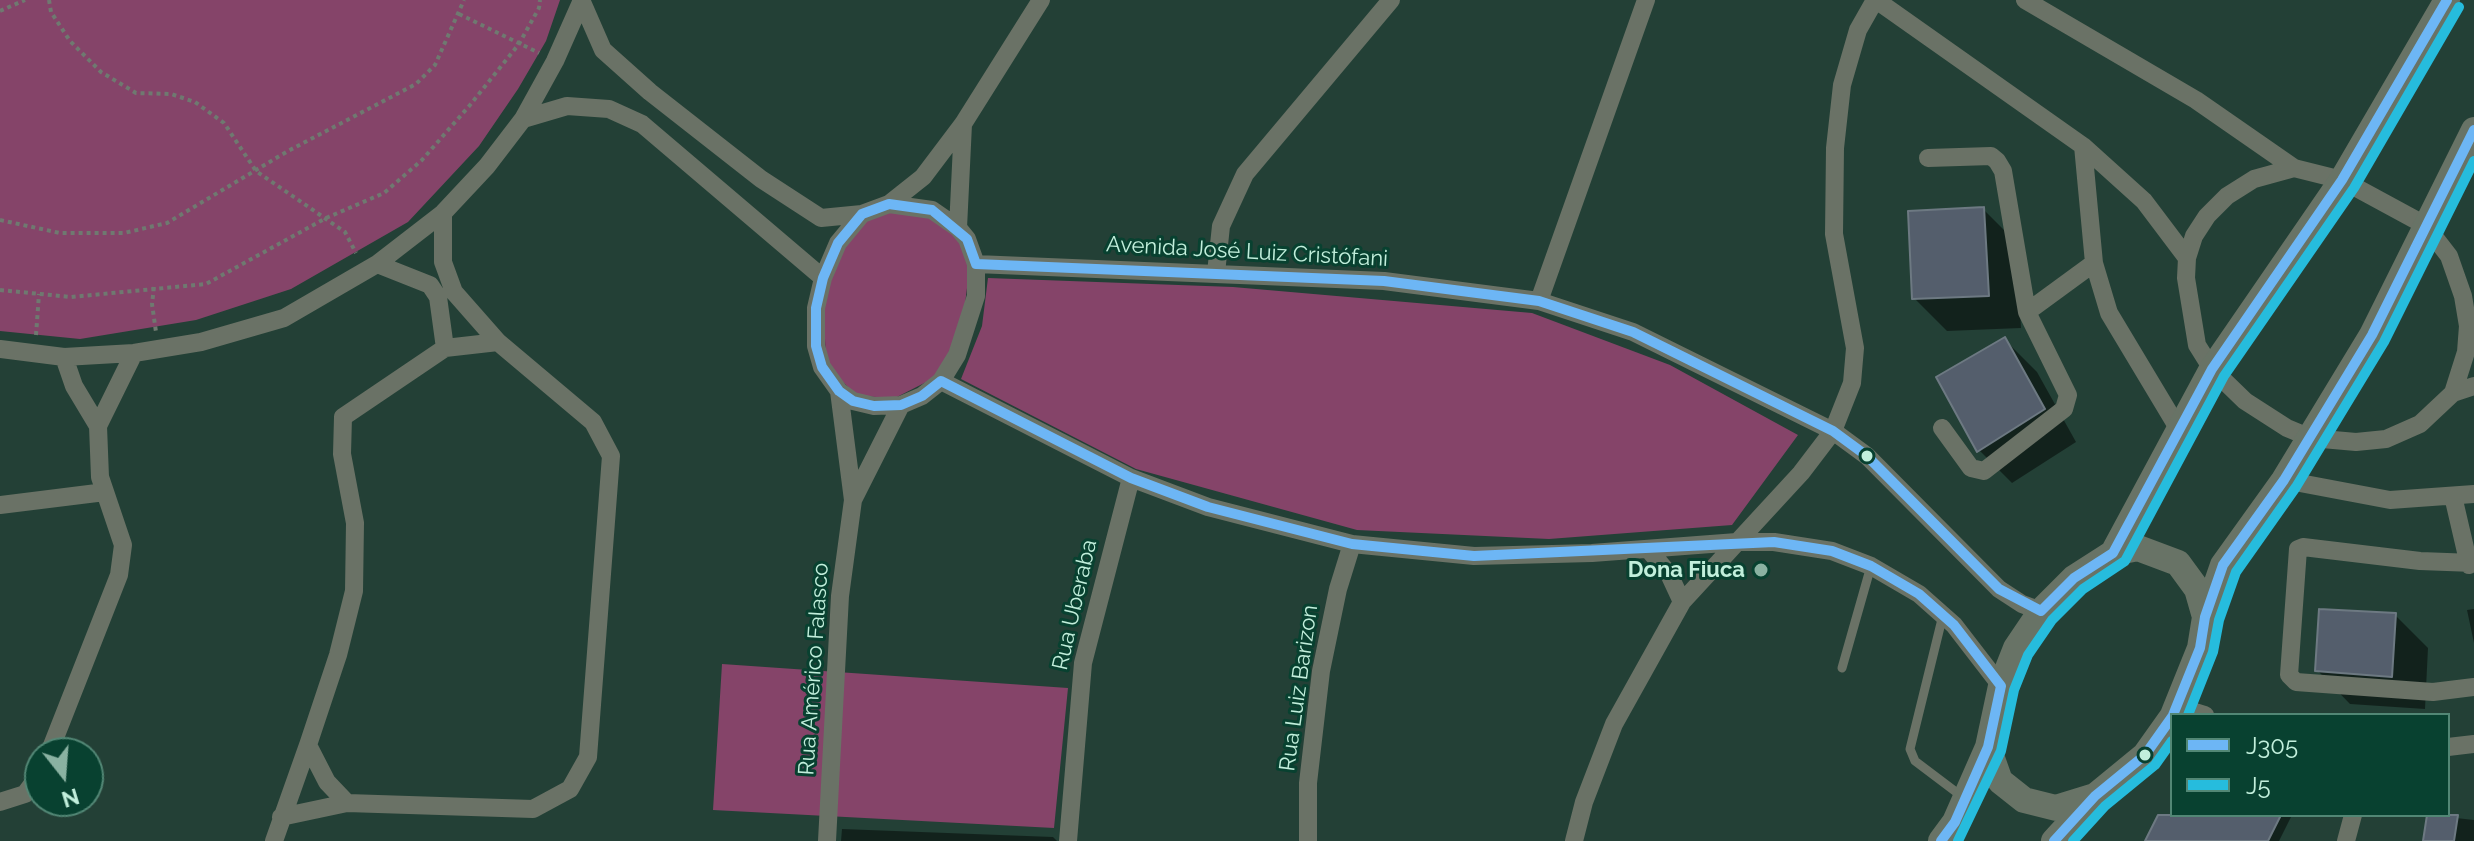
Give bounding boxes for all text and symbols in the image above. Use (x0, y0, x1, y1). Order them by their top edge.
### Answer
street label: Avenida José Luiz Cristófani (1105, 231, 1389, 273)
unlabelled marker (1859, 448, 1875, 464)
street label: Rua Uberaba (1047, 537, 1103, 673)
place label: Dona Fiuca (1628, 557, 1745, 583)
marker: Dona Fiuca (1752, 561, 1770, 579)
street label: Rua Américo Falasco (793, 562, 835, 776)
street label: Rua Luiz Barizon (1274, 603, 1324, 773)
legend (2170, 713, 2450, 817)
text: J305 (2246, 731, 2298, 760)
north arrow (24, 737, 104, 817)
unlabelled marker (2137, 747, 2153, 763)
text: J5 (2246, 771, 2271, 800)
text: N (59, 783, 82, 813)

